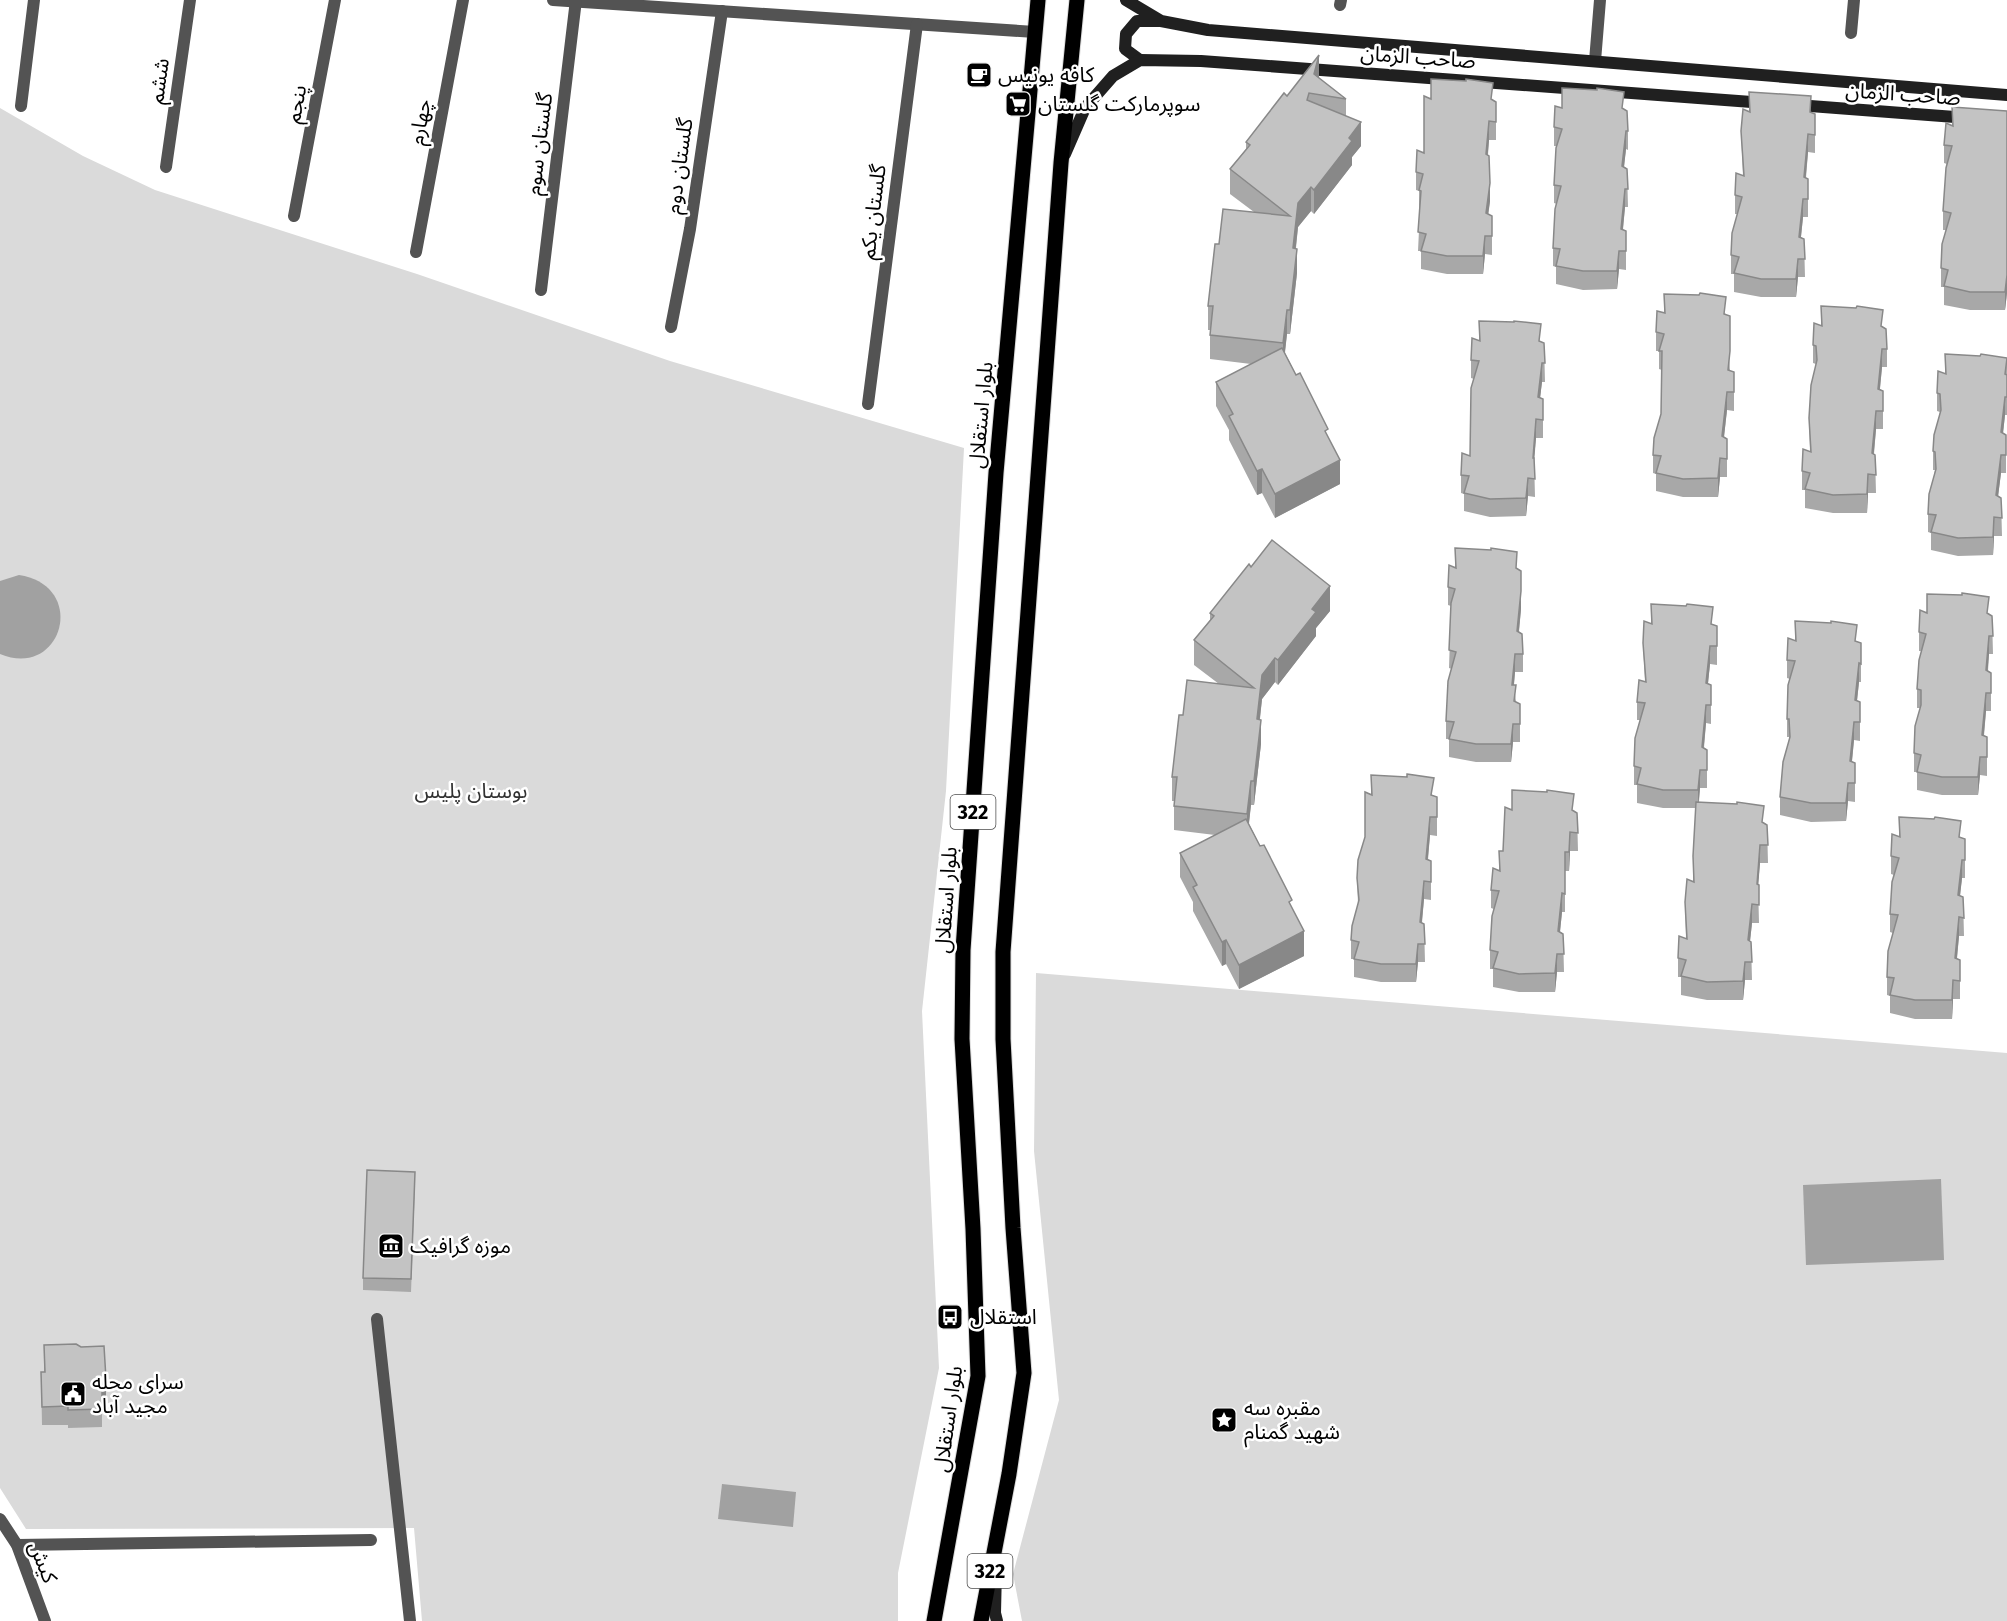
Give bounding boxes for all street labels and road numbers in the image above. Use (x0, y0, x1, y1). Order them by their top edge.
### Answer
street label: صاحب الزمان (1360, 40, 1477, 74)
street label: ششم (143, 56, 177, 106)
street label: صاحب الزمان (1845, 77, 1962, 111)
street label: پنجم (280, 83, 314, 126)
street label: گلستان سوم (520, 91, 561, 197)
street label: چهارم (403, 97, 440, 148)
street label: گلستان دوم (659, 116, 702, 216)
street label: گلستان یکم (854, 163, 894, 261)
street label: بلوار استقلال (963, 361, 999, 469)
road number: 322 (950, 795, 996, 829)
street label: بلوار استقلال (929, 846, 963, 954)
street label: بلوار استقلال (928, 1364, 968, 1474)
street label: کیش (23, 1537, 63, 1587)
road number: 322 (968, 1554, 1012, 1588)

